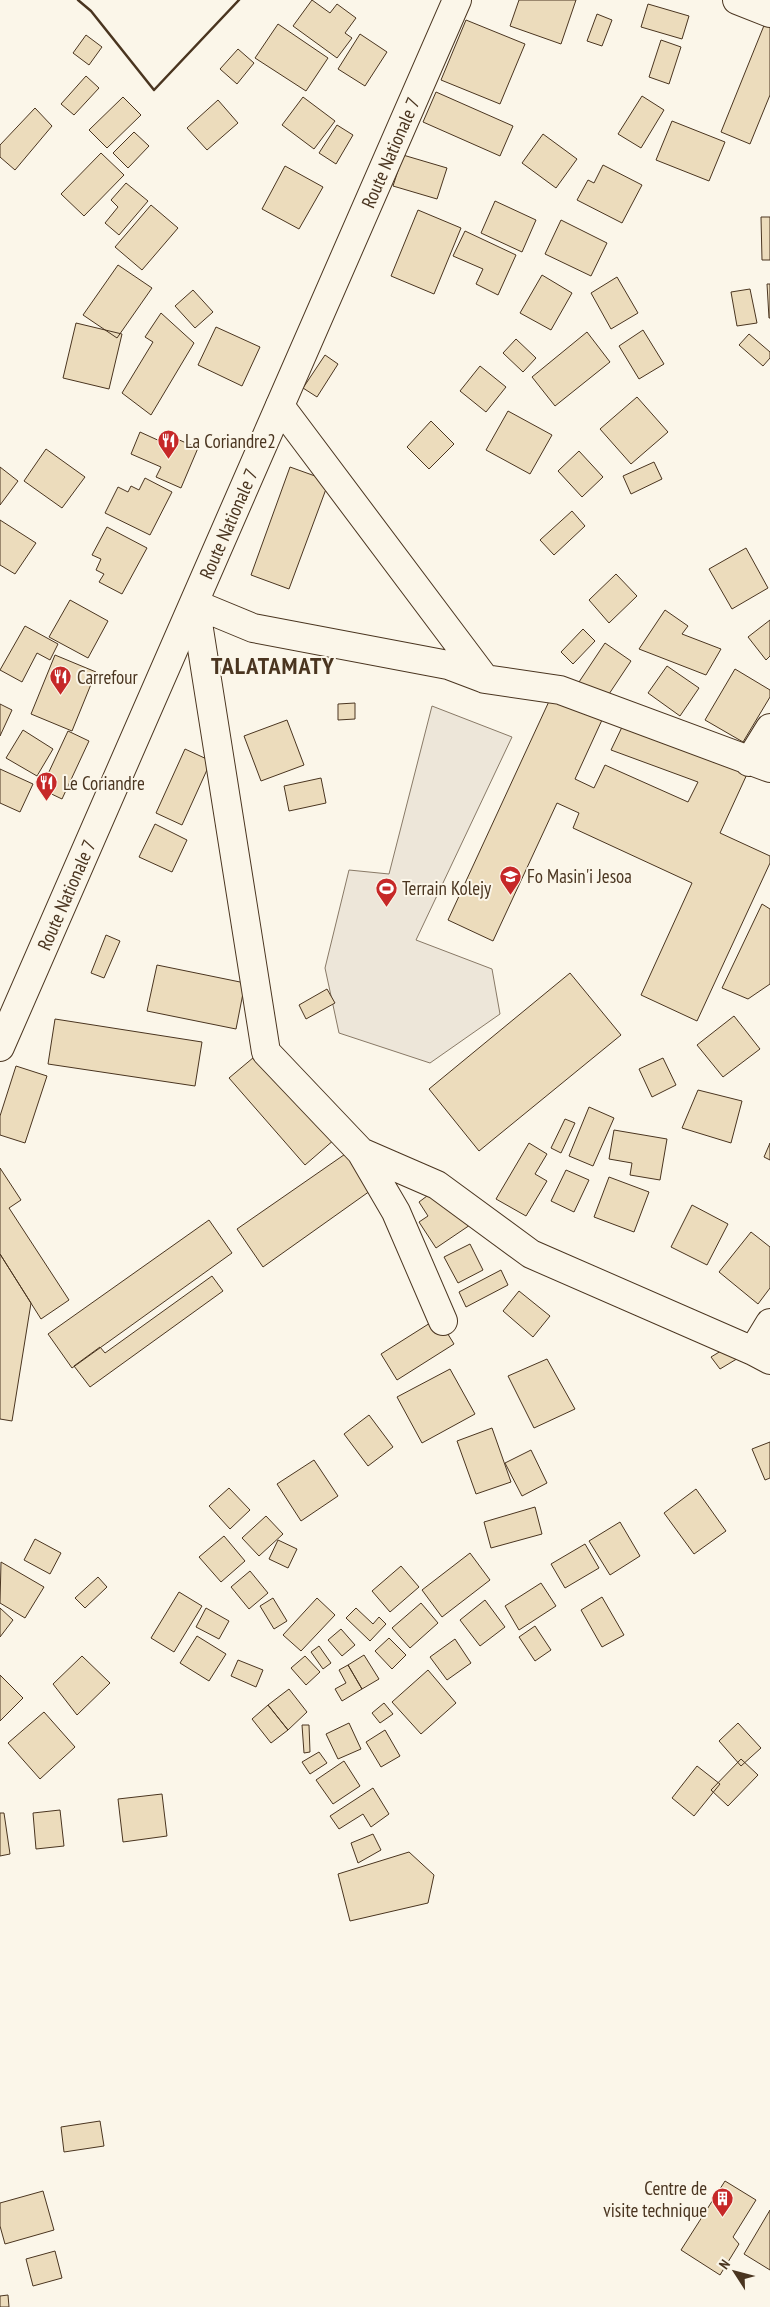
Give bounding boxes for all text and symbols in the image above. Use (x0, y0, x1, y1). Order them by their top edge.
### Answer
street label: Route Nationale 7 (356, 94, 425, 211)
restaurant icon: La Coriandre2 (157, 429, 181, 460)
place label: La Coriandre2 (185, 429, 276, 453)
street label: Route Nationale 7 (194, 465, 263, 583)
district label: TALATAMATY (211, 650, 335, 681)
restaurant icon: Carrefour (49, 665, 73, 696)
place label: Carrefour (77, 665, 138, 689)
restaurant icon: Le Coriandre (35, 771, 59, 802)
place label: Le Coriandre (63, 771, 145, 795)
street label: Route Nationale 7 (32, 836, 101, 954)
school or university icon: Fo Masin'i Jesoa (499, 864, 523, 895)
place label: Fo Masin'i Jesoa (527, 864, 632, 888)
sports icon: Terrain Kolejy (374, 876, 398, 907)
place label: Terrain Kolejy (402, 876, 492, 900)
place label: Centre de visite technique (603, 2176, 707, 2222)
building icon: Centre de visite technique (711, 2187, 735, 2218)
north arrow (710, 2247, 760, 2297)
text: N (715, 2256, 734, 2273)

